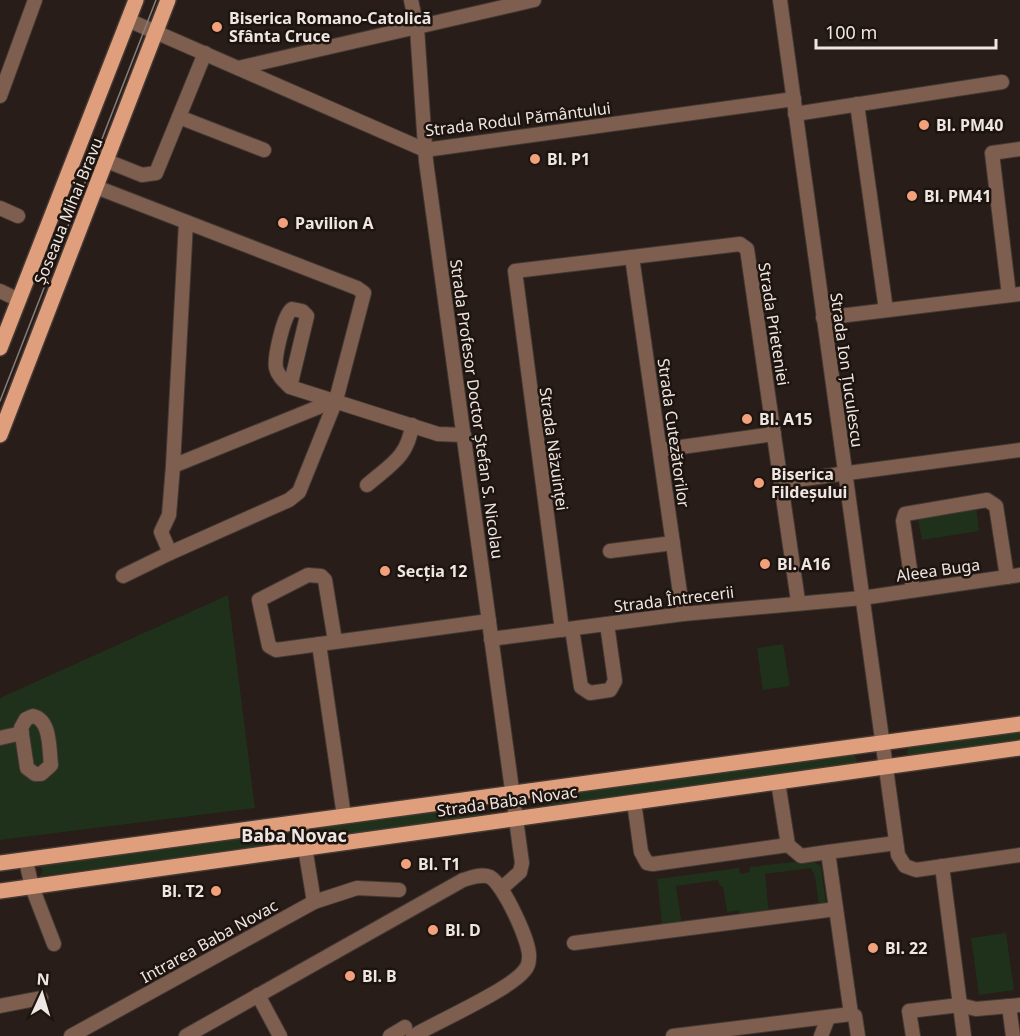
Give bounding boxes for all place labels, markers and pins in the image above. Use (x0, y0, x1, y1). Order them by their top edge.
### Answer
place label: Biserica Romano-Catolică Sfânta Cruce (229, 7, 431, 47)
marker: Biserica Romano-Catolică Sfânta Cruce (210, 20, 224, 34)
place label: Bl. PM40 (936, 114, 1003, 136)
marker: Bl. PM40 (917, 118, 931, 132)
place label: Bl. P1 (547, 148, 590, 170)
marker: Bl. P1 (528, 152, 542, 166)
place label: Bl. PM41 (924, 185, 991, 207)
marker: Bl. PM41 (905, 189, 919, 203)
place label: Pavilion A (295, 212, 375, 234)
marker: Pavilion A (276, 216, 290, 230)
place label: Bl. A15 (759, 408, 812, 430)
marker: Bl. A15 (740, 412, 754, 426)
place label: Biserica Fildeșului (771, 463, 847, 503)
marker: Biserica Fildeșului (752, 476, 766, 490)
place label: Bl. A16 (777, 553, 830, 575)
marker: Bl. A16 (758, 557, 772, 571)
place label: Secția 12 (397, 560, 467, 582)
marker: Secția 12 (378, 564, 392, 578)
place label: Bl. T1 (418, 853, 460, 875)
marker: Bl. T1 (399, 857, 413, 871)
place label: Bl. T2 (162, 880, 204, 902)
marker: Bl. T2 (209, 884, 223, 898)
place label: Bl. D (445, 919, 481, 941)
marker: Bl. D (426, 923, 440, 937)
place label: Bl. 22 (885, 937, 927, 959)
marker: Bl. 22 (866, 941, 880, 955)
place label: Bl. B (362, 965, 397, 987)
marker: Bl. B (343, 969, 357, 983)

